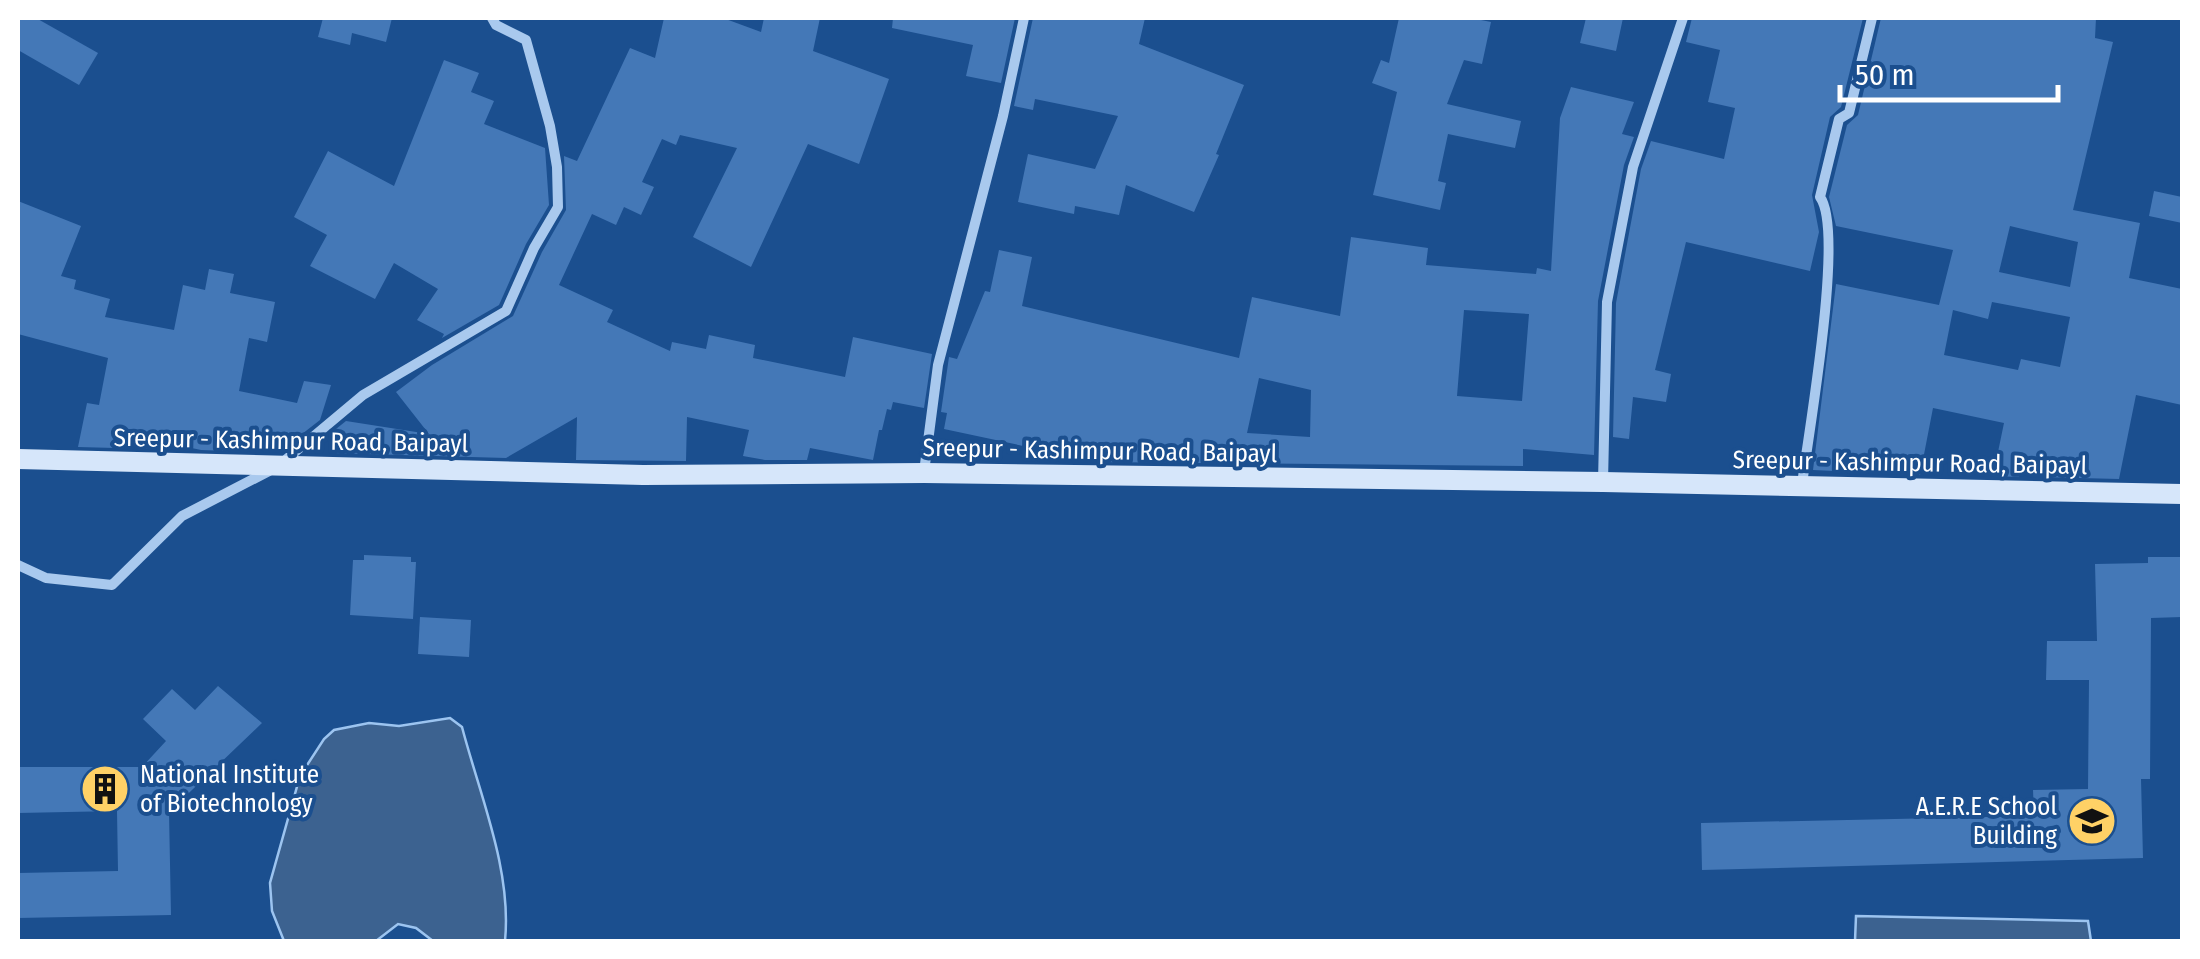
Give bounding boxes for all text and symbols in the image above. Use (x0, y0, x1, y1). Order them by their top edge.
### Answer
scale bar (1840, 40, 2058, 102)
text: 50 m (1855, 57, 1915, 93)
street label: Sreepur - Kashimpur Road, Baipayl (113, 423, 469, 459)
street label: Sreepur - Kashimpur Road, Baipayl (922, 433, 1278, 469)
street label: Sreepur - Kashimpur Road, Baipayl (1732, 445, 2088, 481)
place label: National Institute of Biotechnology (140, 760, 319, 819)
building icon: National Institute of Biotechnology (79, 763, 131, 815)
place label: A.E.R.E School Building (1916, 792, 2057, 851)
school or university icon: A.E.R.E School Building (2066, 795, 2118, 847)

